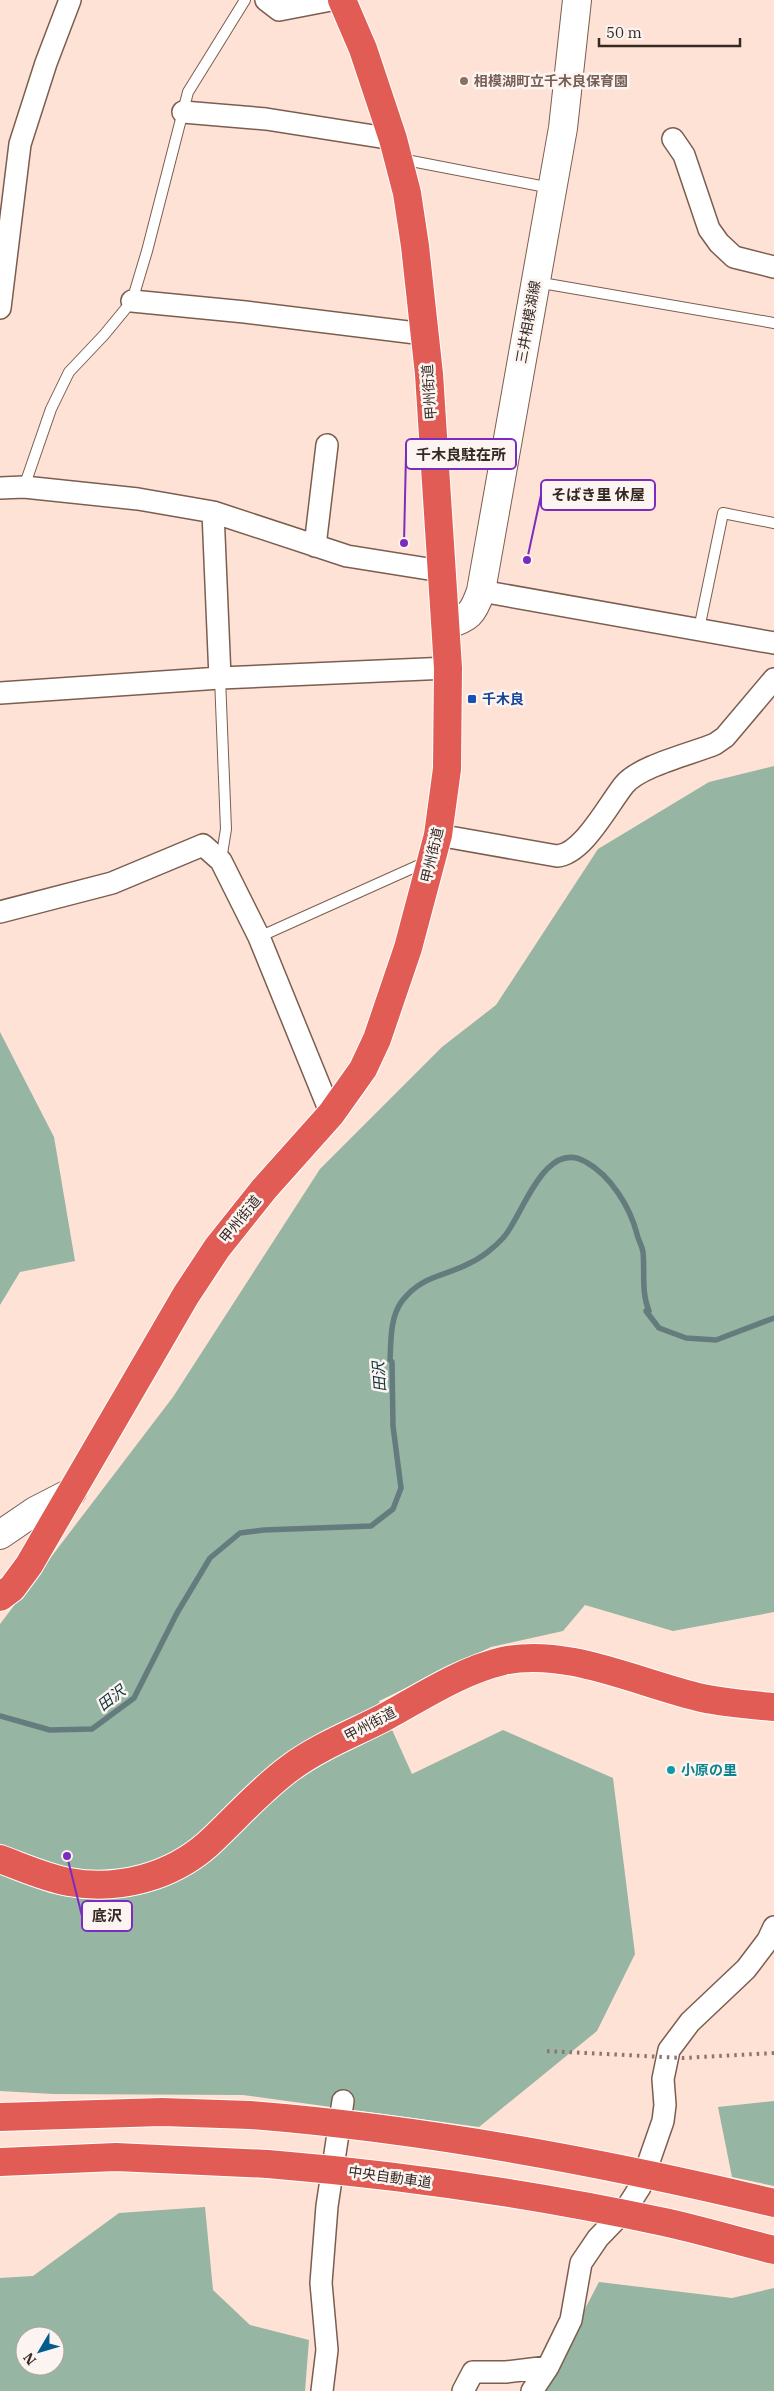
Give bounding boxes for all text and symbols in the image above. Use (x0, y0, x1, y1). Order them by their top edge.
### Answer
scale bar (599, 15, 740, 47)
text: 50 m (606, 23, 642, 42)
place label: 相模湖町立千木良保育園 (474, 72, 628, 90)
marker: 相模湖町立千木良保育園 (458, 75, 470, 87)
street label: 三井相模湖線 (512, 279, 544, 365)
street label: 甲州街道 (418, 363, 440, 421)
callout: 千木良駐在所 (406, 439, 516, 469)
text: 千木良駐在所 (416, 445, 506, 464)
callout: そばき里 休屋 (541, 480, 655, 510)
text: そばき里 休屋 (551, 485, 645, 504)
place label: 千木良 (482, 690, 524, 708)
marker: 千木良 (466, 693, 478, 705)
street label: 甲州街道 (417, 826, 447, 884)
street label: 甲州街道 (215, 1192, 265, 1246)
water label: 田沢 (368, 1359, 390, 1393)
water label: 田沢 (93, 1680, 130, 1715)
street label: 甲州街道 (341, 1703, 399, 1745)
place label: 小原の里 (681, 1761, 737, 1779)
marker: 小原の里 (665, 1764, 677, 1776)
callout: 底沢 (82, 1901, 132, 1931)
text: 底沢 (92, 1906, 122, 1925)
street label: 中央自動車道 (347, 2162, 433, 2192)
north arrow (15, 2326, 65, 2376)
text: N (19, 2349, 40, 2369)

